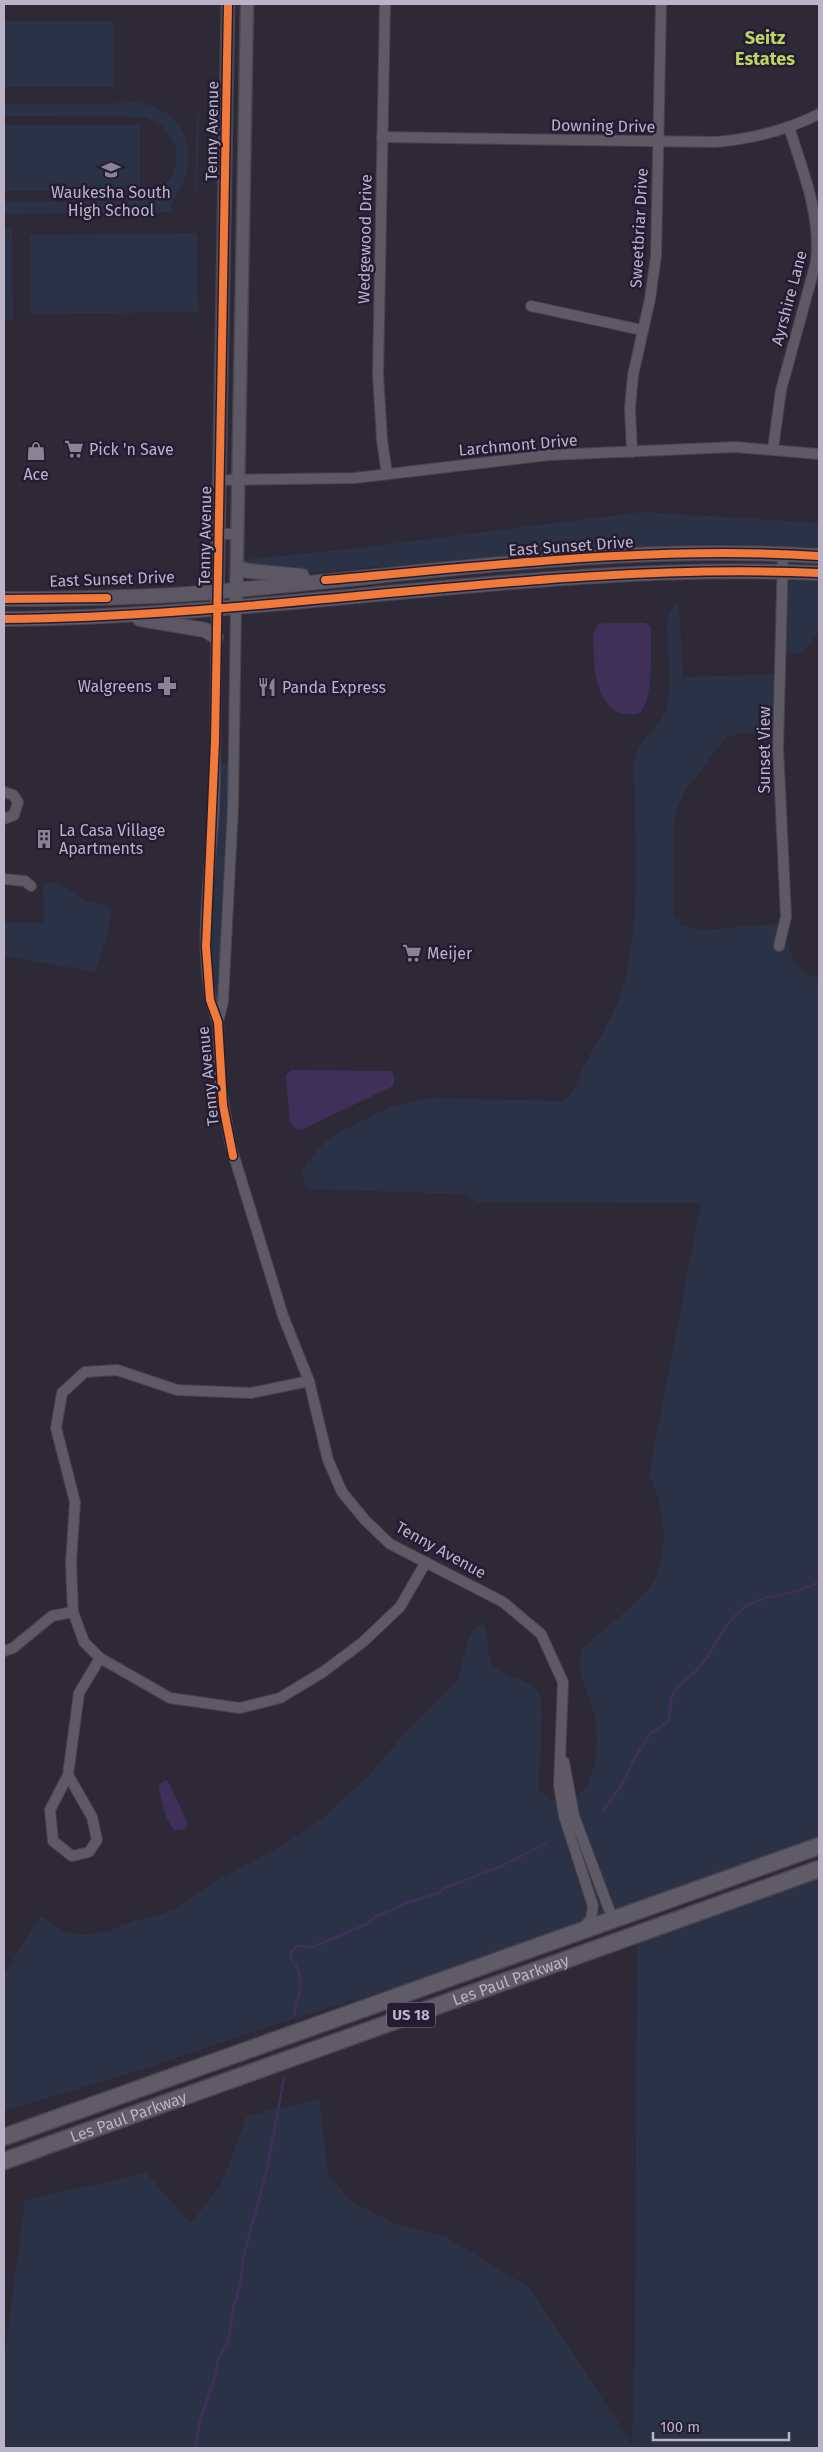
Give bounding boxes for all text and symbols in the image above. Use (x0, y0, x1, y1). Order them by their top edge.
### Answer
district label: Seitz Estates (735, 27, 795, 70)
street label: Tenny Avenue (202, 81, 222, 181)
street label: Downing Drive (551, 116, 655, 136)
school or university icon: Waukesha South High School (100, 159, 122, 181)
street label: Sweetbriar Drive (626, 167, 652, 289)
street label: Wedgewood Drive (354, 174, 376, 304)
place label: Waukesha South High School (51, 183, 171, 220)
street label: Ayrshire Lane (767, 248, 811, 348)
street label: Larchmont Drive (458, 430, 578, 460)
supermarket icon: Pick 'n Save (63, 438, 85, 460)
shop icon: Ace (25, 440, 47, 462)
place label: Pick 'n Save (89, 440, 174, 459)
place label: Ace (23, 465, 49, 484)
street label: Tenny Avenue (195, 486, 215, 586)
street label: East Sunset Drive (508, 532, 634, 560)
street label: East Sunset Drive (49, 567, 175, 591)
pharmacy icon: Walgreens (156, 675, 178, 697)
restaurant icon: Panda Express (256, 676, 278, 698)
place label: Walgreens (78, 677, 152, 696)
place label: Panda Express (282, 678, 386, 697)
street label: Sunset View (755, 706, 774, 794)
place label: La Casa Village Apartments (59, 821, 165, 858)
building icon: La Casa Village Apartments (33, 828, 55, 850)
supermarket icon: Meijer (401, 942, 423, 964)
place label: Meijer (427, 944, 473, 963)
street label: Tenny Avenue (193, 1025, 223, 1127)
street label: Tenny Avenue (393, 1517, 489, 1583)
street label: Les Paul Parkway (450, 1950, 572, 2009)
road number: US 18 (387, 2002, 435, 2028)
street label: Les Paul Parkway (67, 2087, 189, 2146)
scale bar (653, 2410, 789, 2442)
text: 100 m (660, 2418, 700, 2436)

